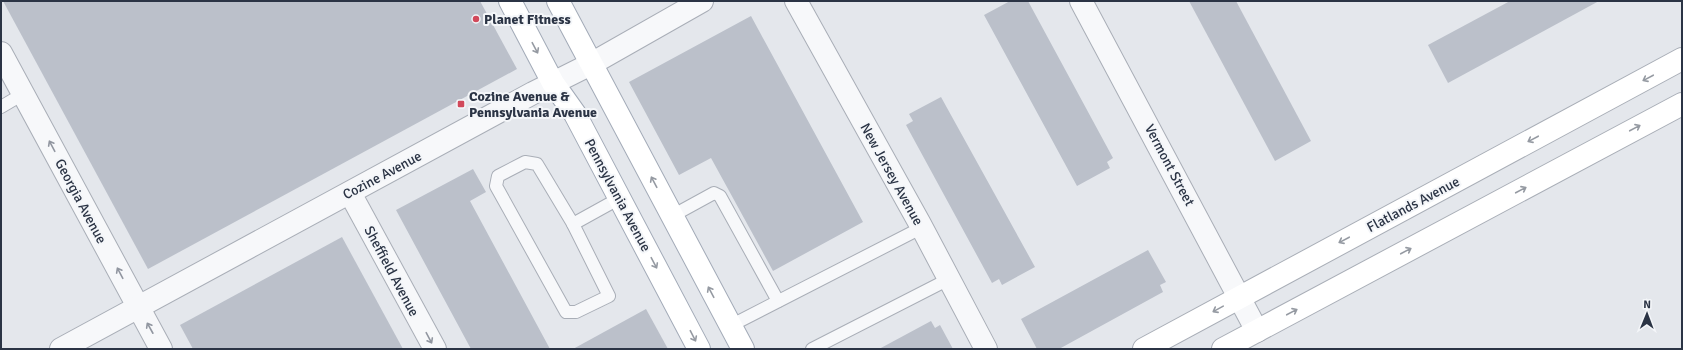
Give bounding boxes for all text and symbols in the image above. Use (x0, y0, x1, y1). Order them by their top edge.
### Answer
place label: Planet Fitness (484, 11, 571, 28)
marker: Planet Fitness (471, 14, 481, 24)
one-way arrow (531, 42, 539, 54)
one-way arrow (1642, 75, 1654, 82)
place label: Cozine Avenue & Pennsylvania Avenue (469, 88, 597, 121)
marker: Cozine Avenue & Pennsylvania Avenue (456, 99, 466, 109)
street label: New Jersey Avenue (856, 120, 927, 228)
street label: Vermont Street (1141, 121, 1198, 209)
one-way arrow (1629, 124, 1641, 132)
street label: Pennsylvania Avenue (581, 136, 654, 255)
one-way arrow (1527, 136, 1539, 144)
one-way arrow (47, 141, 55, 153)
street label: Cozine Avenue (340, 148, 425, 203)
street label: Georgia Avenue (51, 156, 110, 246)
street label: Flatlands Avenue (1364, 173, 1463, 236)
one-way arrow (649, 176, 657, 188)
one-way arrow (1515, 185, 1527, 193)
street label: Sheffield Avenue (361, 223, 423, 319)
one-way arrow (1339, 237, 1351, 245)
one-way arrow (1400, 247, 1412, 254)
one-way arrow (651, 257, 658, 269)
one-way arrow (116, 267, 123, 279)
one-way arrow (707, 286, 715, 298)
north arrow (1627, 294, 1667, 334)
text: N (1643, 298, 1651, 311)
one-way arrow (1212, 305, 1224, 313)
one-way arrow (1285, 308, 1297, 316)
one-way arrow (146, 322, 153, 334)
one-way arrow (689, 330, 697, 342)
one-way arrow (425, 332, 433, 344)

